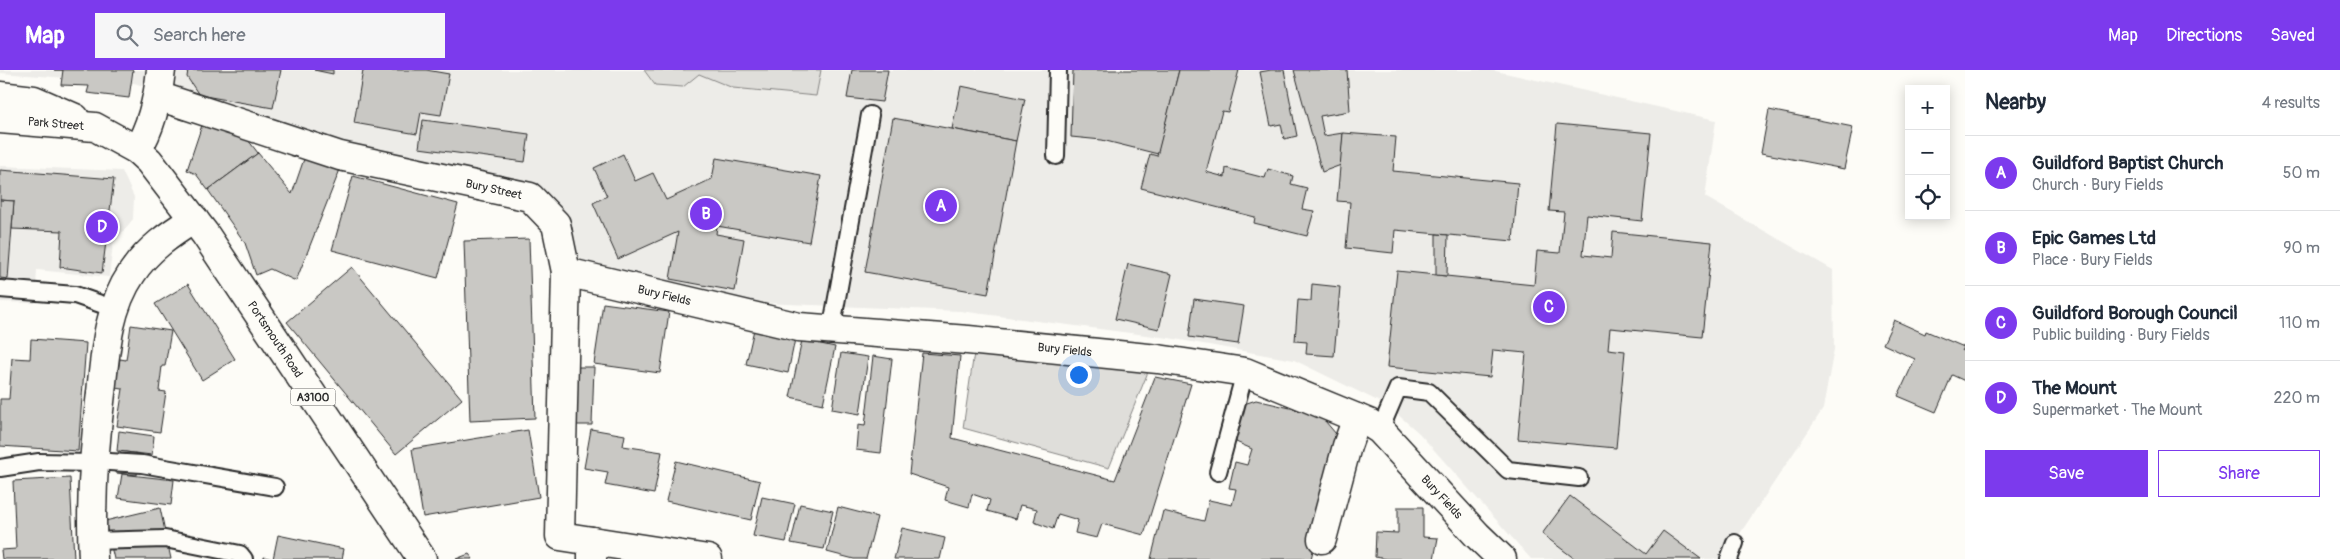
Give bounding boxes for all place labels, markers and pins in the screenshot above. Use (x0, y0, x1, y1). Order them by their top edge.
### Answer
pin: A (925, 187, 957, 225)
pin: B (690, 195, 722, 233)
pin: D (86, 208, 118, 246)
pin: C (1533, 288, 1565, 326)

